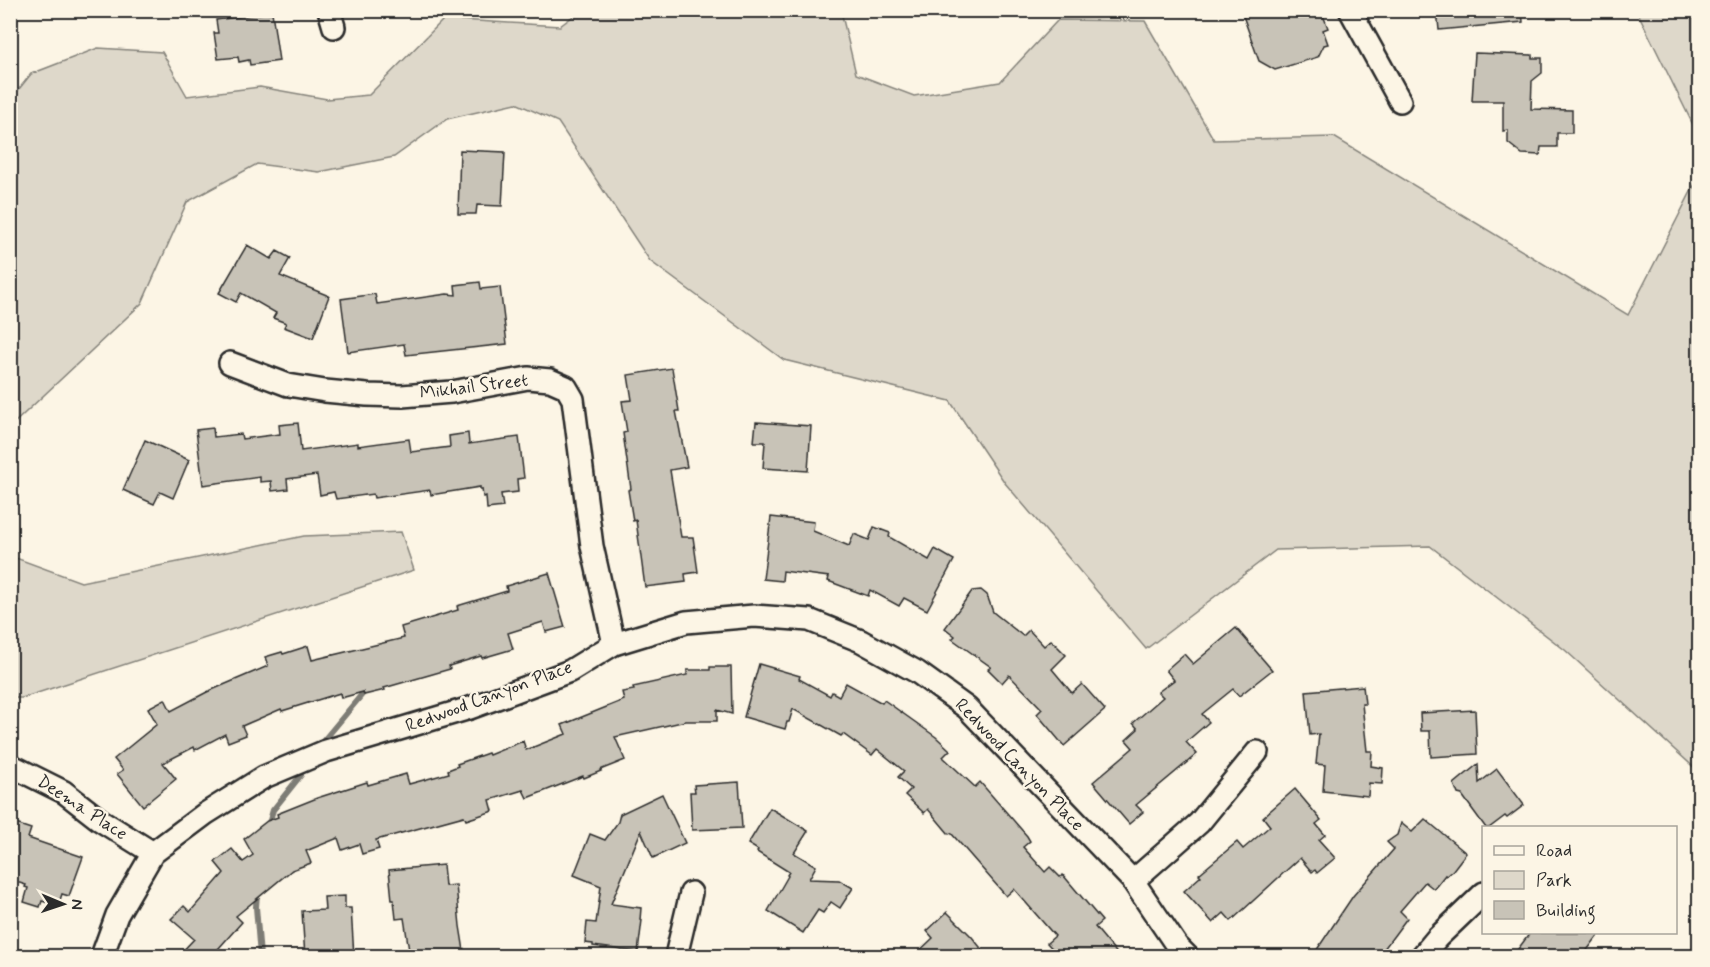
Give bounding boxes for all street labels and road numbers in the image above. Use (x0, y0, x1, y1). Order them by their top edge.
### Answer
street label: Mikhail Street (419, 368, 530, 406)
street label: Redwood Canyon Place (402, 656, 576, 738)
street label: Redwood Canyon Place (949, 693, 1089, 837)
street label: Deema Place (32, 770, 132, 846)

